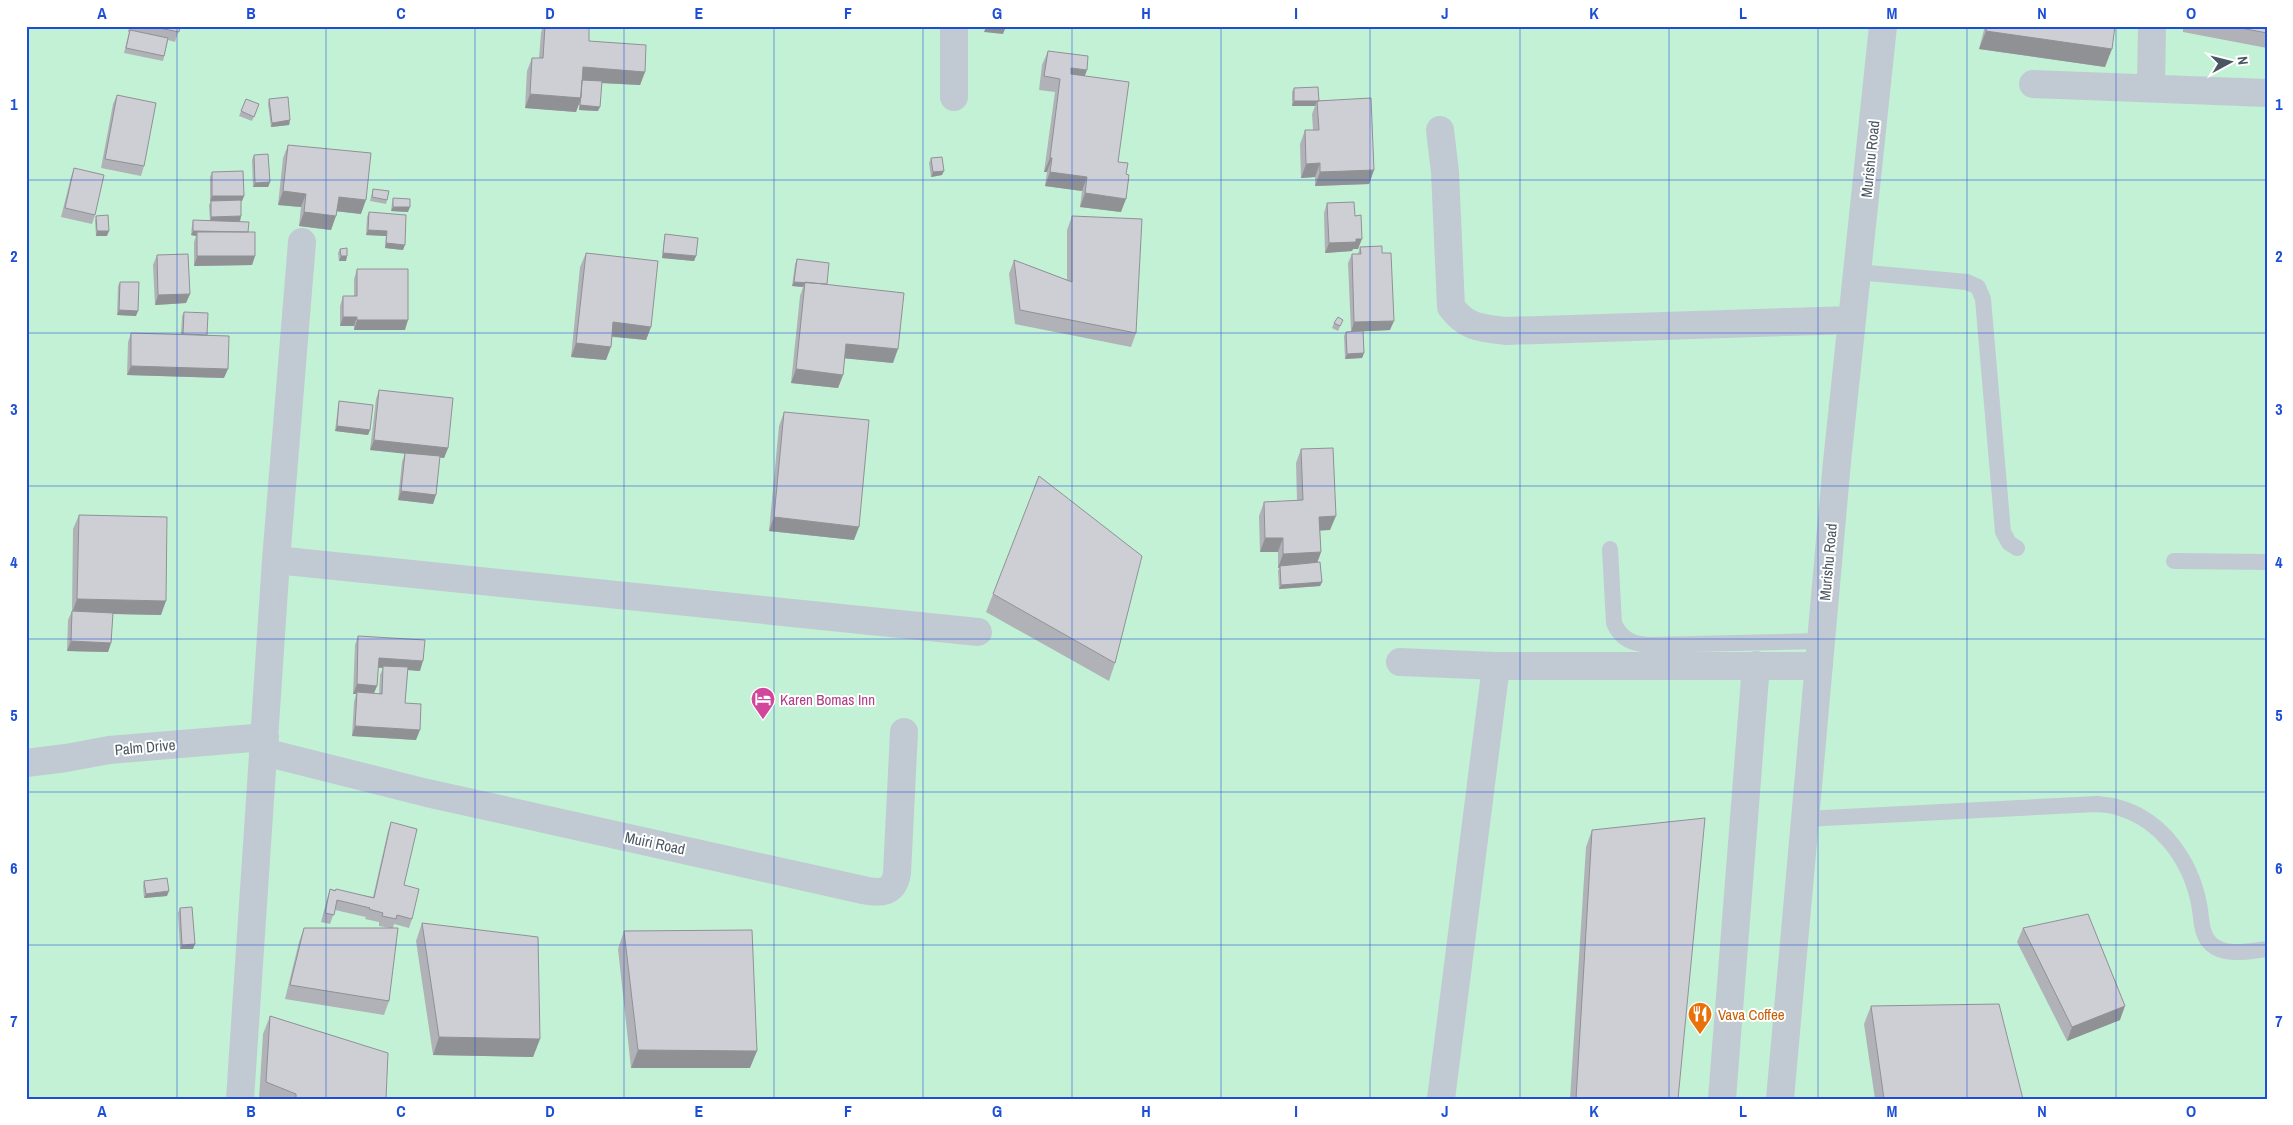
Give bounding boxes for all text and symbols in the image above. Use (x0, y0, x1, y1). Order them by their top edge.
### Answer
text: A (97, 2, 107, 24)
text: B (246, 2, 256, 24)
text: C (396, 2, 406, 24)
text: D (545, 2, 555, 24)
text: E (695, 2, 704, 24)
text: F (844, 2, 852, 24)
text: G (992, 2, 1002, 24)
text: H (1141, 2, 1151, 24)
text: I (1294, 2, 1298, 24)
text: J (1441, 2, 1449, 24)
text: K (1589, 2, 1599, 24)
text: L (1739, 2, 1747, 24)
text: M (1887, 2, 1898, 24)
text: N (2037, 2, 2047, 24)
text: O (2186, 2, 2196, 24)
north arrow (2206, 38, 2256, 88)
text: N (2233, 55, 2252, 66)
text: 1 (10, 93, 18, 115)
text: 1 (2275, 93, 2283, 115)
street label: Murishu Road (1856, 119, 1884, 199)
text: 2 (10, 245, 18, 267)
text: 2 (2275, 245, 2283, 267)
text: 3 (10, 398, 18, 420)
text: 3 (2275, 398, 2283, 420)
street label: Murishu Road (1814, 523, 1842, 601)
text: 4 (10, 551, 18, 573)
text: 4 (2275, 551, 2283, 573)
hotel icon: Karen Bomas Inn (750, 686, 776, 720)
place label: Karen Bomas Inn (780, 689, 875, 710)
text: 5 (10, 704, 18, 726)
text: 5 (2275, 704, 2283, 726)
street label: Palm Drive (114, 734, 176, 760)
street label: Muiri Road (623, 826, 687, 860)
text: 6 (10, 857, 18, 879)
text: 6 (2275, 857, 2283, 879)
restaurant icon: Vava Coffee (1687, 1001, 1713, 1035)
place label: Vava Coffee (1718, 1004, 1785, 1025)
text: 7 (10, 1010, 18, 1032)
text: 7 (2275, 1010, 2283, 1032)
text: A (97, 1100, 107, 1122)
text: B (246, 1100, 256, 1122)
text: C (396, 1100, 406, 1122)
text: D (545, 1100, 555, 1122)
text: E (695, 1100, 704, 1122)
text: F (844, 1100, 852, 1122)
text: G (992, 1100, 1002, 1122)
text: H (1141, 1100, 1151, 1122)
text: I (1294, 1100, 1298, 1122)
text: J (1441, 1100, 1449, 1122)
text: K (1589, 1100, 1599, 1122)
text: L (1739, 1100, 1747, 1122)
text: M (1887, 1100, 1898, 1122)
text: N (2037, 1100, 2047, 1122)
text: O (2186, 1100, 2196, 1122)

